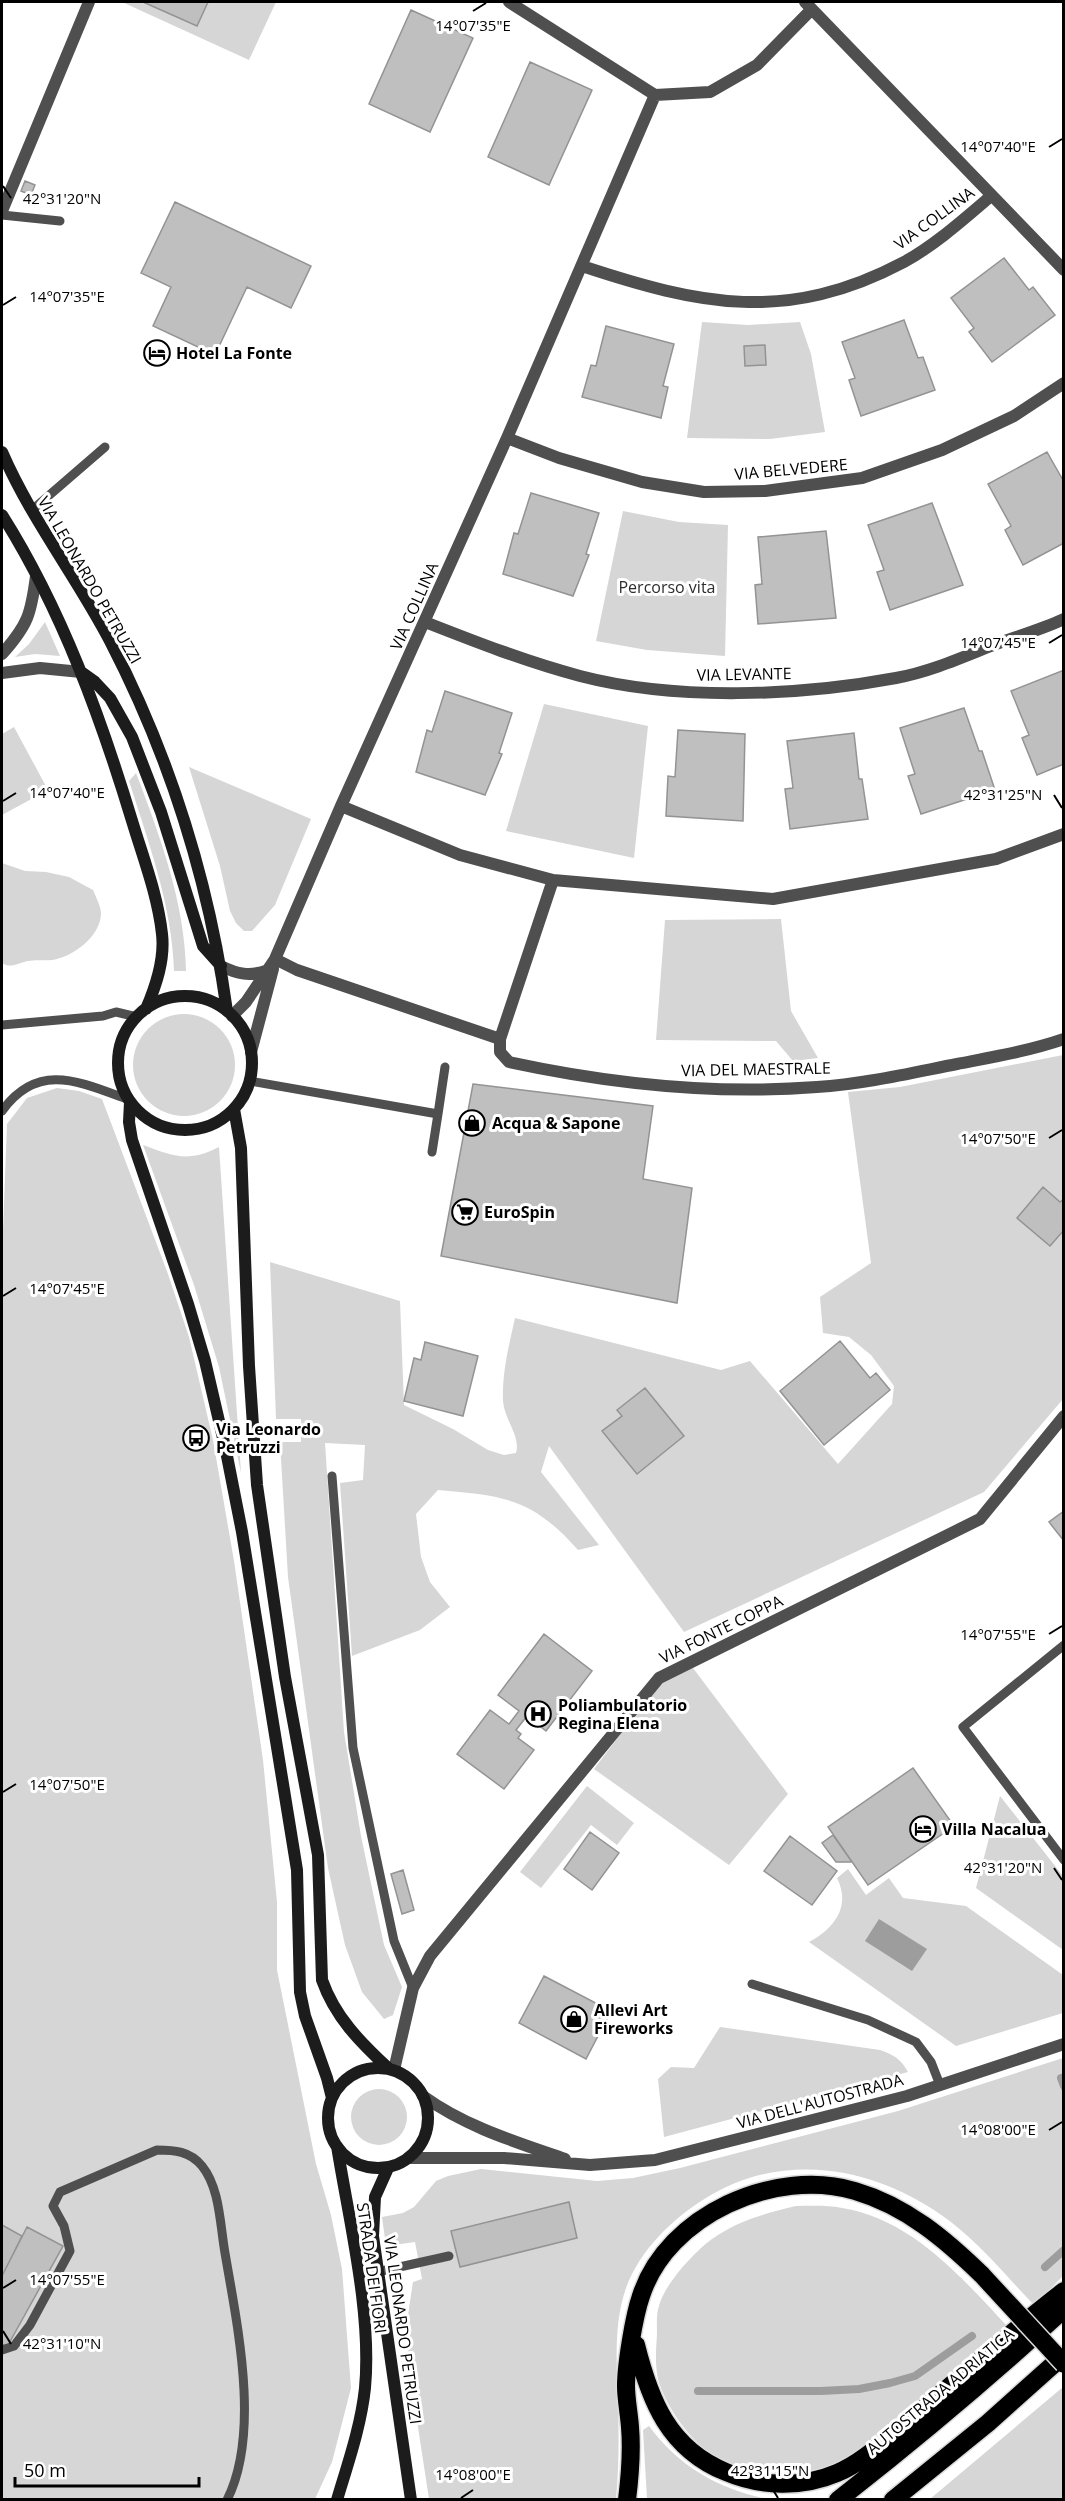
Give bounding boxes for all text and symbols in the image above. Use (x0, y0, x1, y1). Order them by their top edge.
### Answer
text: 14°07'35"E (435, 15, 511, 35)
text: 14°07'40"E (960, 136, 1036, 156)
street label: VIA COLLINA (889, 181, 979, 255)
text: 42°31'20"N (23, 188, 101, 208)
text: 14°07'35"E (29, 286, 105, 306)
hotel icon: Hotel La Fonte (142, 338, 172, 368)
place label: Hotel La Fonte (176, 342, 292, 364)
street label: VIA BELVEDERE (733, 453, 849, 485)
street label: VIA LEONARDO PETRUZZI (33, 492, 147, 668)
street label: VIA COLLINA (385, 558, 444, 653)
park label: Percorso vita (618, 576, 716, 598)
text: 14°07'45"E (960, 632, 1036, 652)
street label: VIA LEVANTE (696, 662, 792, 686)
text: 14°07'40"E (29, 782, 105, 802)
text: 42°31'25"N (964, 784, 1042, 804)
street label: VIA DEL MAESTRALE (681, 1057, 831, 1081)
shop icon: Acqua & Sapone (457, 1108, 487, 1138)
place label: Acqua & Sapone (492, 1112, 620, 1134)
text: 14°07'50"E (960, 1128, 1036, 1148)
supermarket icon: EuroSpin (450, 1197, 480, 1227)
place label: EuroSpin (484, 1201, 555, 1223)
text: 14°07'45"E (29, 1278, 105, 1298)
place label: Via Leonardo Petruzzi (216, 1418, 321, 1458)
bus stop icon: Via Leonardo Petruzzi (181, 1423, 211, 1453)
street label: VIA FONTE COPPA (656, 1589, 787, 1668)
text: 14°07'55"E (960, 1624, 1036, 1644)
place label: Poliambulatorio Regina Elena (558, 1694, 687, 1734)
hospital icon: Poliambulatorio Regina Elena (523, 1699, 553, 1729)
text: 14°07'50"E (29, 1774, 105, 1794)
hotel icon: Villa Nacalua (908, 1814, 938, 1844)
place label: Villa Nacalua (942, 1818, 1047, 1840)
text: 42°31'20"N (964, 1857, 1042, 1877)
place label: Allevi Art Fireworks (594, 1999, 673, 2039)
shop icon: Allevi Art Fireworks (559, 2004, 589, 2034)
street label: VIA DELL'AUTOSTRADA (734, 2068, 906, 2134)
text: 14°08'00"E (960, 2119, 1036, 2139)
street label: STRADA DEI FIORI (352, 2201, 392, 2335)
street label: VIA LEONARDO PETRUZZI (379, 2234, 427, 2426)
text: 14°07'55"E (29, 2269, 105, 2289)
street label: AUTOSTRADA ADRIATICA (862, 2322, 1019, 2459)
text: 42°31'10"N (23, 2333, 101, 2353)
scale bar (15, 2450, 200, 2488)
text: 50 m (24, 2458, 66, 2482)
text: 42°31'15"N (731, 2460, 809, 2480)
text: 14°08'00"E (435, 2464, 511, 2484)

